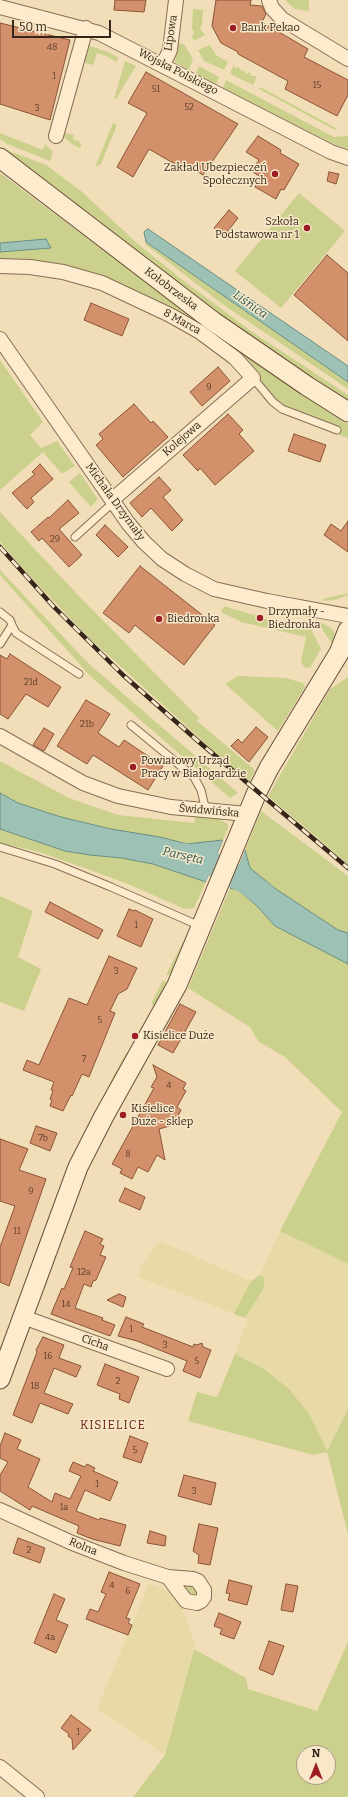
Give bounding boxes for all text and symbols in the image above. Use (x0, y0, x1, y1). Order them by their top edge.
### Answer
scale bar (14, 12, 113, 38)
street label: Lipowa (162, 14, 180, 52)
text: 50 m (19, 20, 47, 34)
place label: Bank Pekao (241, 21, 300, 35)
marker: Bank Pekao (228, 23, 238, 33)
house number: 48 (47, 42, 57, 52)
street label: Wojska Polskiego (136, 46, 220, 98)
house number: 1 (52, 71, 56, 81)
house number: 15 (313, 80, 321, 90)
house number: 51 (152, 84, 160, 94)
house number: 52 (184, 102, 194, 112)
house number: 3 (34, 103, 40, 113)
place label: Zakład Ubezpieczeń Społecznych (164, 161, 267, 187)
marker: Zakład Ubezpieczeń Społecznych (270, 169, 280, 179)
place label: Szkoła Podstawowa nr 1 (215, 215, 299, 241)
marker: Szkoła Podstawowa nr 1 (302, 223, 312, 233)
street label: Kołobrzeska (142, 265, 200, 313)
water label: Liśnica (230, 288, 270, 322)
street label: 8 Marca (161, 306, 203, 338)
house number: 9 (206, 382, 212, 392)
street label: Kolejowa (160, 419, 204, 459)
street label: Michała Drzymały (82, 461, 148, 543)
house number: 29 (50, 534, 60, 544)
place label: Drzymały - Biedronka (268, 605, 325, 631)
place label: Biedronka (167, 612, 220, 626)
marker: Drzymały - Biedronka (255, 613, 265, 623)
marker: Biedronka (154, 614, 164, 624)
house number: 21d (24, 677, 38, 687)
house number: 21b (80, 719, 94, 729)
place label: Powiatowy Urząd Pracy w Białogardzie (141, 754, 246, 780)
marker: Powiatowy Urząd Pracy w Białogardzie (128, 762, 138, 772)
street label: Świdwińska (178, 802, 240, 820)
water label: Parsęta (161, 844, 205, 868)
house number: 1 (134, 920, 138, 930)
house number: 3 (113, 966, 119, 976)
house number: 5 (98, 1015, 102, 1025)
place label: Kisielice Duże (143, 1029, 214, 1043)
marker: Kisielice Duże (130, 1031, 140, 1041)
house number: 7 (82, 1054, 86, 1064)
house number: 4 (166, 1080, 172, 1090)
place label: Kisielice Duże - sklep (131, 1102, 193, 1128)
marker: Kisielice Duże - sklep (118, 1110, 128, 1120)
house number: 7b (38, 1133, 48, 1143)
house number: 8 (125, 1149, 131, 1159)
house number: 9 (28, 1186, 34, 1196)
house number: 11 (13, 1226, 21, 1236)
house number: 12a (77, 1267, 91, 1277)
house number: 14 (62, 1299, 70, 1309)
house number: 1 (129, 1324, 133, 1334)
street label: Cicha (79, 1332, 111, 1354)
house number: 3 (162, 1340, 168, 1350)
house number: 16 (44, 1351, 52, 1361)
house number: 5 (195, 1356, 199, 1366)
house number: 2 (116, 1376, 120, 1386)
house number: 18 (30, 1381, 40, 1391)
district label: KISIELICE (80, 1419, 146, 1433)
house number: 5 (133, 1445, 137, 1455)
house number: 1 (95, 1479, 99, 1489)
house number: 3 (191, 1486, 197, 1496)
house number: 1a (60, 1502, 68, 1512)
street label: Rolna (67, 1535, 99, 1559)
house number: 2 (27, 1545, 31, 1555)
house number: 4 (109, 1580, 115, 1590)
house number: 6 (125, 1586, 131, 1596)
house number: 4a (45, 1632, 55, 1642)
house number: 1 (76, 1727, 80, 1737)
north arrow (296, 1745, 336, 1785)
text: N (312, 1747, 320, 1760)

